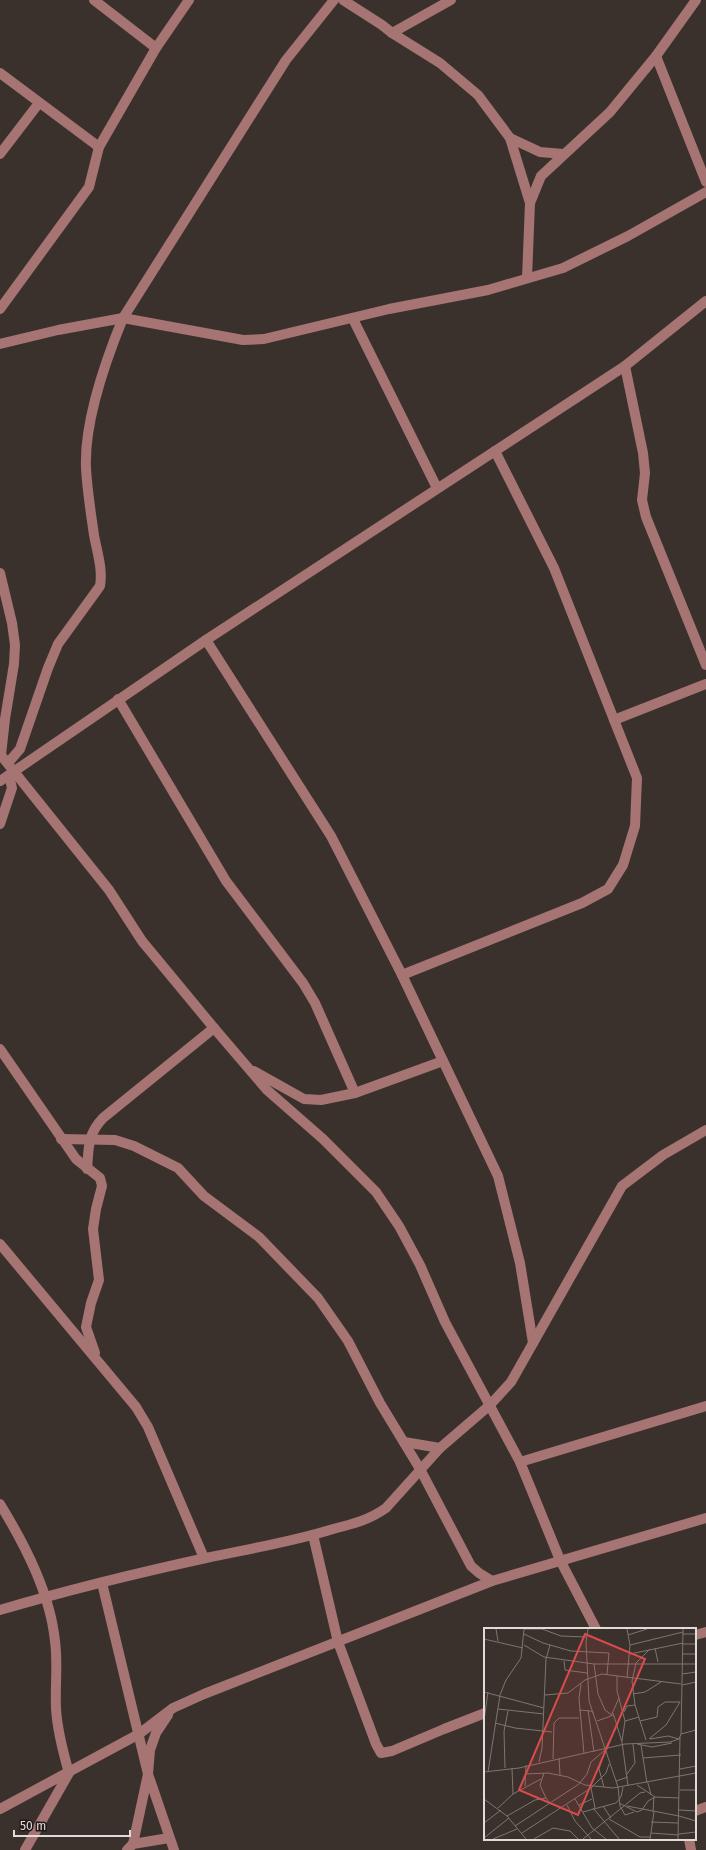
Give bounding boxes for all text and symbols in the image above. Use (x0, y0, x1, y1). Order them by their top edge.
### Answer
inset map (484, 1628, 696, 1840)
scale bar (14, 1812, 130, 1838)
text: 50 m (20, 1819, 46, 1833)

